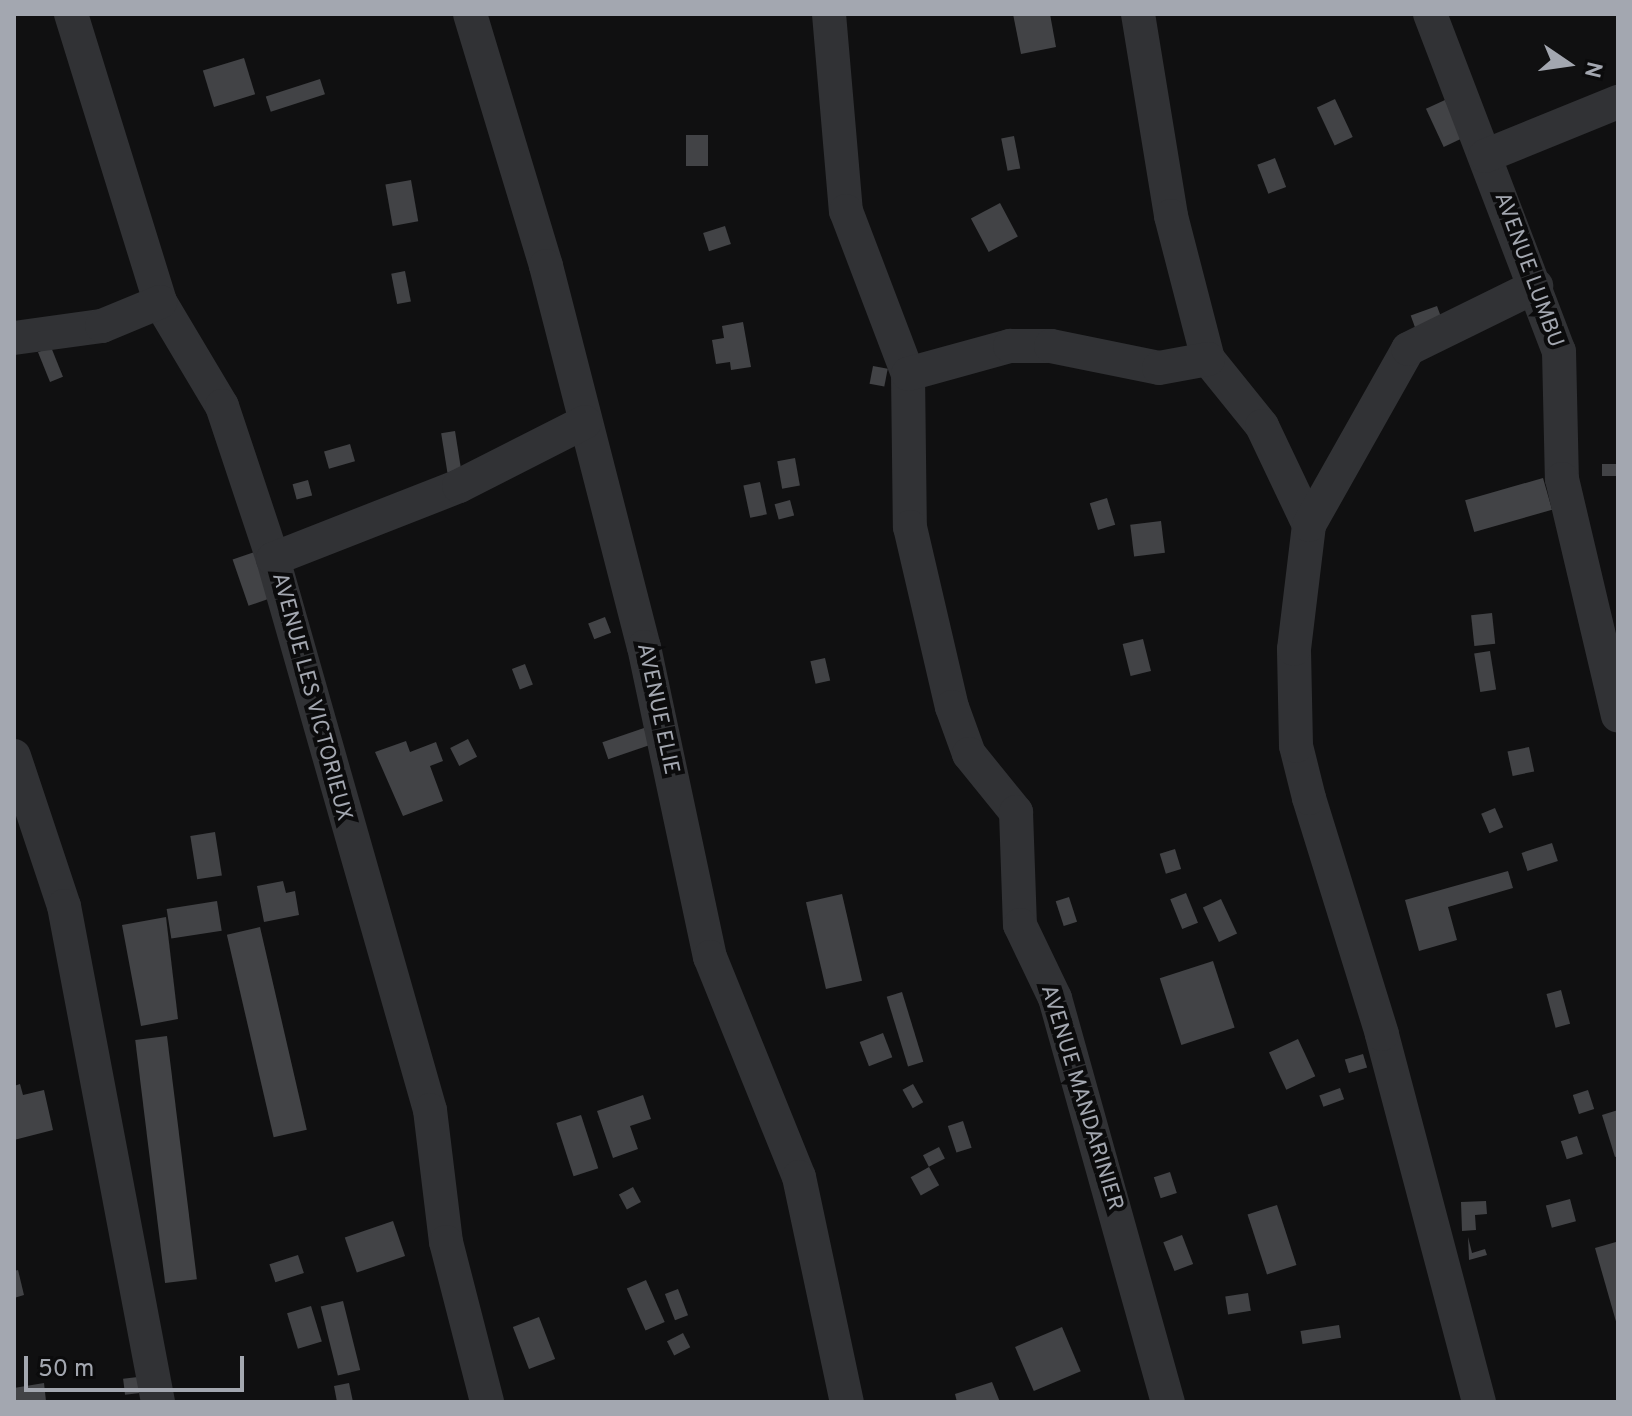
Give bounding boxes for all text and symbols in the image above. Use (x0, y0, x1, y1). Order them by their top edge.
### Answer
north arrow (1528, 24, 1608, 104)
text: N (1577, 59, 1607, 80)
street label: AVENUE LUMBU (1488, 189, 1568, 351)
street label: AVENUE LES VICTORIEUX (265, 569, 357, 825)
street label: AVENUE ELIE (630, 641, 684, 777)
street label: AVENUE MANDARINIER (1034, 982, 1128, 1214)
scale bar (28, 1340, 248, 1390)
text: 50 m (38, 1355, 94, 1385)

